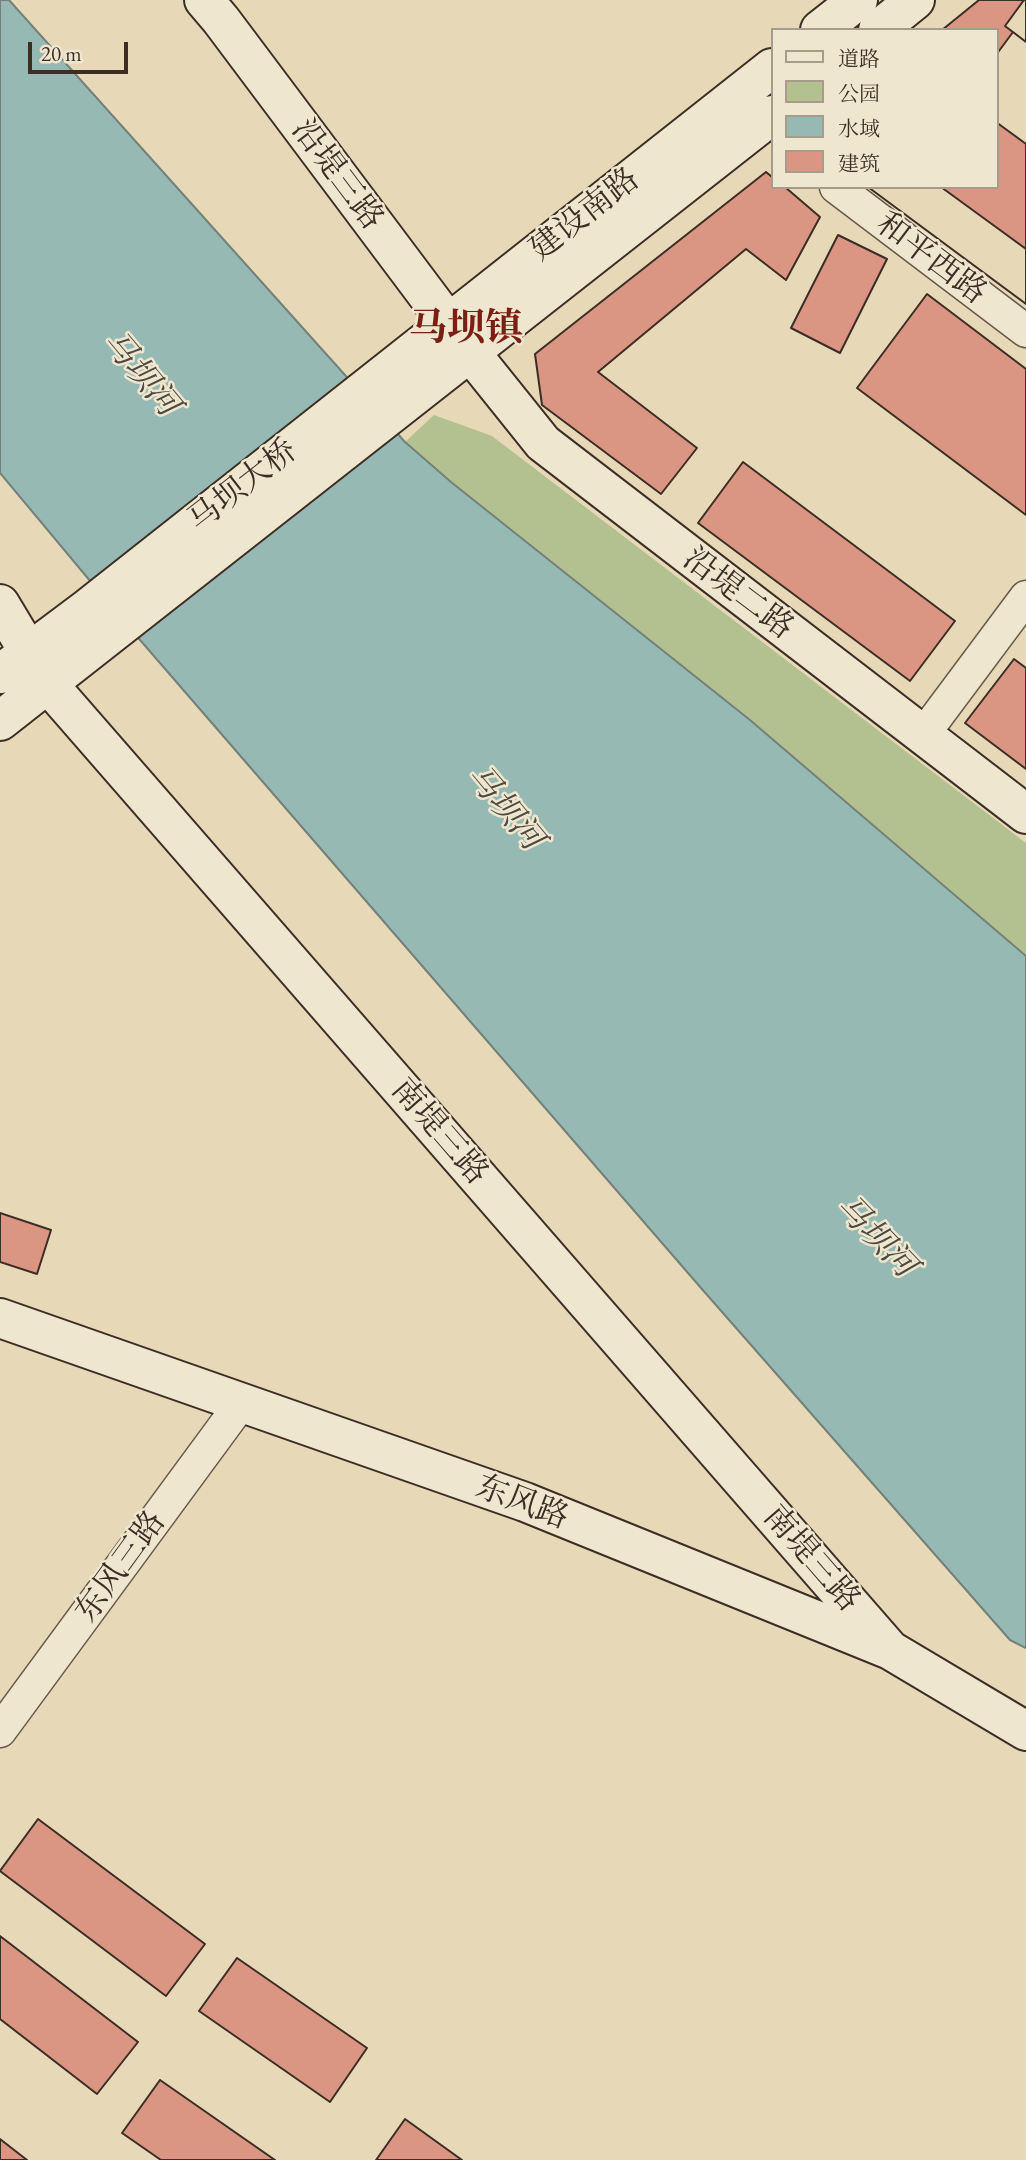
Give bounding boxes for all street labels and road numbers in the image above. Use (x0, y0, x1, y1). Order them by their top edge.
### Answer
street label: 沿堤三路 (283, 112, 391, 238)
street label: 建设南路 (523, 160, 647, 270)
street label: 和平西路 (868, 205, 994, 313)
street label: 马坝大桥 (181, 431, 305, 541)
street label: 沿堤二路 (675, 540, 801, 648)
street label: 南堤三路 (383, 1071, 495, 1193)
street label: 东风路 (470, 1468, 574, 1538)
street label: 南堤三路 (755, 1498, 867, 1620)
street label: 东风三路 (68, 1504, 174, 1630)

